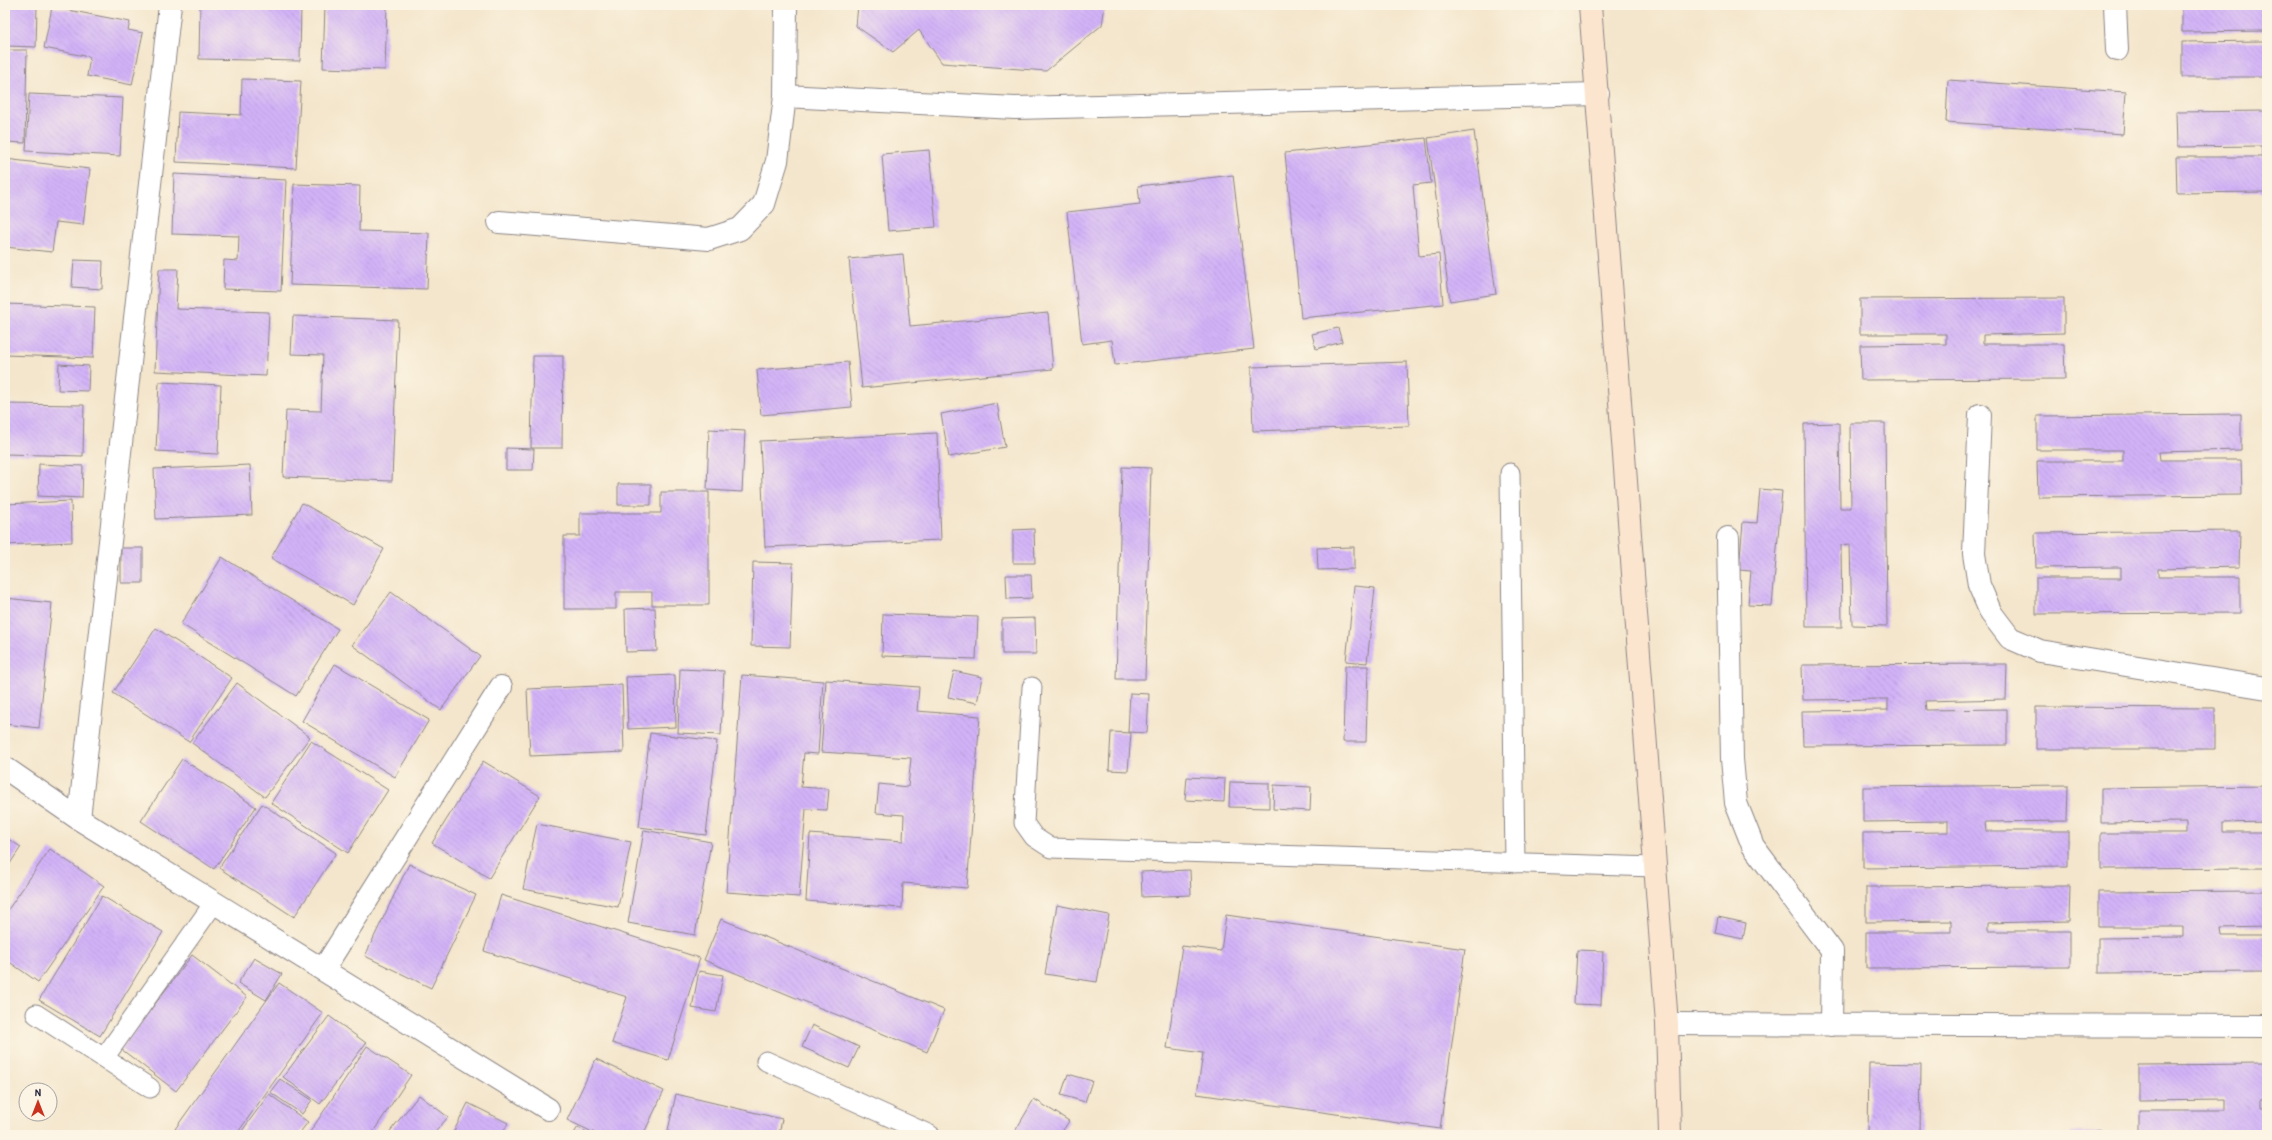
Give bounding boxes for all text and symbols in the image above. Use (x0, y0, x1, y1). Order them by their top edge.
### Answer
north arrow (18, 1082, 58, 1122)
text: N (35, 1085, 41, 1099)

